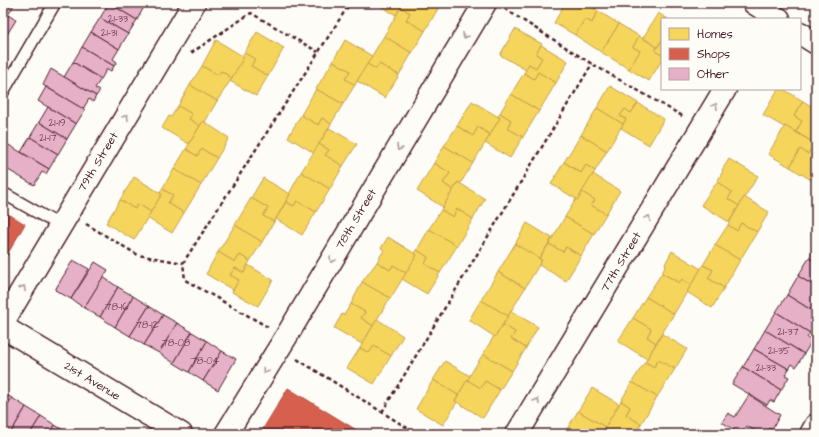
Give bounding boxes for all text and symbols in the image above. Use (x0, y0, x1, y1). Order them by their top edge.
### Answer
house number: 21-33 (108, 12, 128, 26)
legend (661, 18, 801, 90)
house number: 21-31 (101, 26, 118, 40)
text: Homes (697, 26, 733, 43)
one-way arrow (463, 32, 470, 40)
text: Shops (697, 46, 730, 63)
text: Other (697, 66, 729, 83)
one-way arrow (710, 103, 717, 110)
one-way arrow (121, 114, 129, 121)
house number: 21-19 (48, 116, 66, 130)
street label: 79th Street (74, 129, 123, 195)
house number: 21-17 (39, 131, 57, 145)
one-way arrow (396, 144, 403, 151)
street label: 78th Street (331, 185, 381, 252)
one-way arrow (643, 215, 650, 222)
street label: 77th Street (596, 229, 646, 295)
one-way arrow (329, 256, 337, 263)
one-way arrow (19, 285, 26, 292)
house number: 78-16 (105, 300, 129, 314)
house number: 78-12 (136, 318, 159, 332)
house number: 21-37 (777, 325, 799, 339)
house number: 78-08 (162, 336, 191, 350)
house number: 21-35 (768, 344, 790, 358)
house number: 78-04 (191, 354, 220, 368)
street label: 21st Avenue (61, 357, 124, 405)
house number: 21-33 (756, 361, 776, 375)
one-way arrow (262, 367, 270, 374)
one-way arrow (532, 398, 539, 405)

